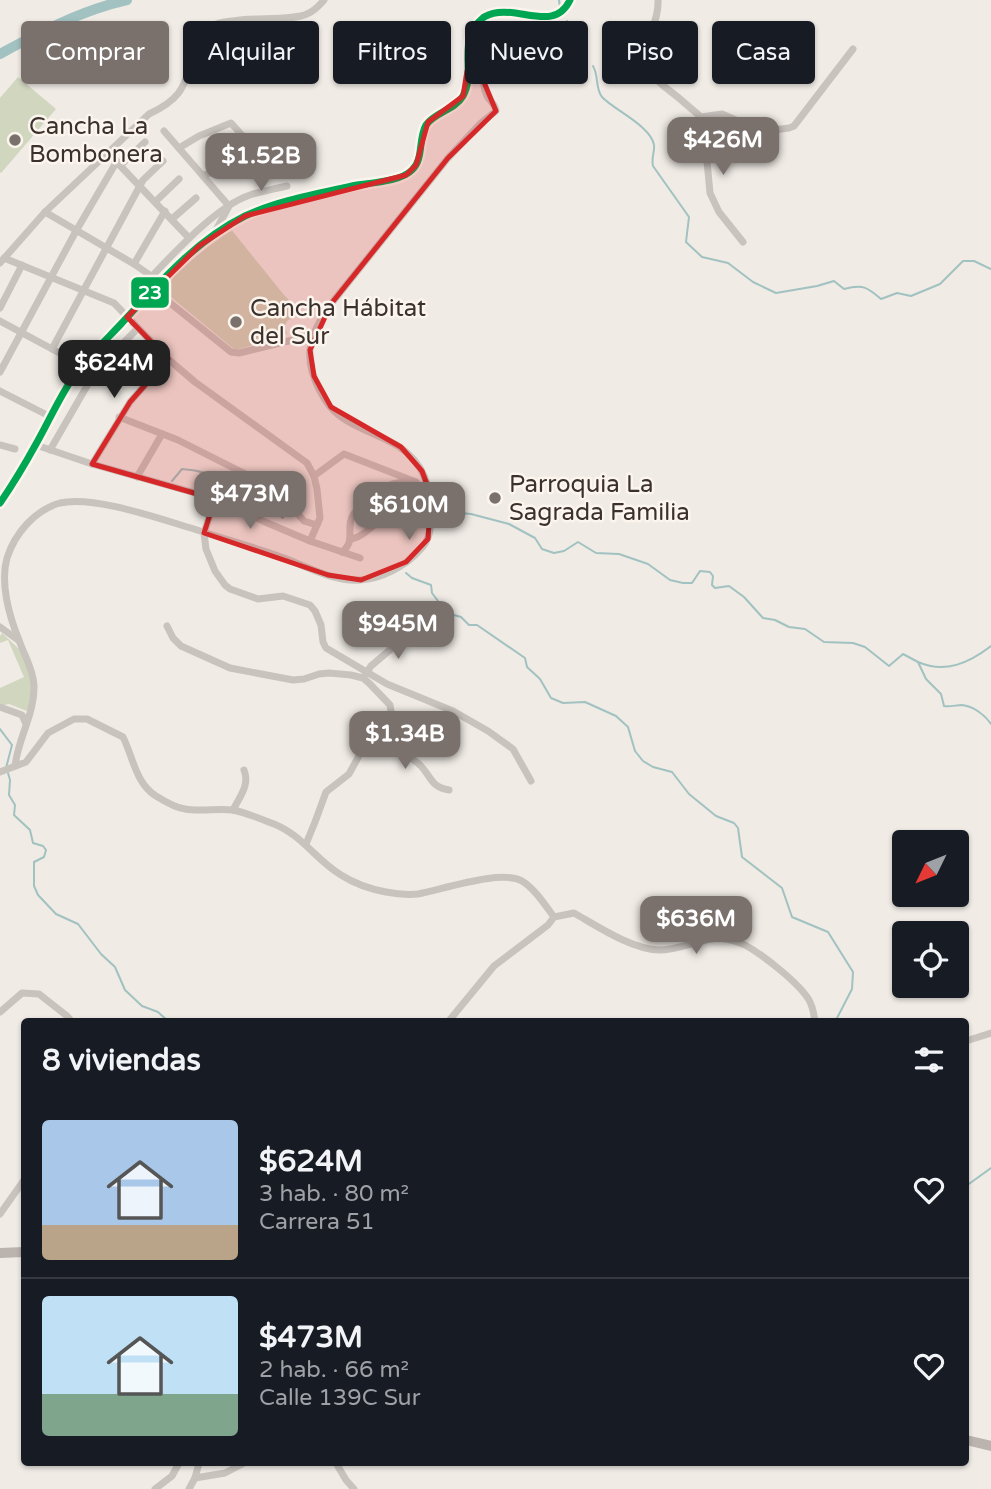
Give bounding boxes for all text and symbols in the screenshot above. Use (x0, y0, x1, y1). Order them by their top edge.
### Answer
chip: Comprar (21, 21, 169, 84)
chip: Alquilar (183, 21, 319, 84)
chip: Filtros (333, 21, 451, 84)
chip: Nuevo (465, 21, 588, 84)
chip: Piso (602, 21, 698, 84)
chip: Casa (712, 21, 815, 84)
place label: Cancha La Bombonera (29, 112, 163, 169)
pin: $426M (674, 118, 772, 177)
text: $426M (683, 126, 763, 154)
marker: Cancha La Bombonera (7, 132, 23, 148)
pin: $1.52B (204, 134, 318, 193)
text: $1.52B (221, 142, 301, 170)
line badge: 23 (130, 276, 170, 309)
text: 23 (138, 282, 162, 304)
place label: Cancha Hábitat del Sur (250, 294, 426, 351)
marker: Cancha Hábitat del Sur (228, 314, 244, 330)
pin: $624M (65, 340, 163, 400)
text: $624M (74, 349, 154, 377)
place label: Parroquia La Sagrada Familia (509, 470, 690, 527)
pin: $473M (201, 472, 299, 531)
text: $473M (210, 480, 290, 508)
pin: $610M (360, 482, 458, 542)
marker: Parroquia La Sagrada Familia (487, 490, 503, 506)
text: $610M (369, 491, 449, 519)
pin: $945M (349, 602, 447, 661)
text: $945M (358, 610, 438, 638)
pin: $1.34B (348, 712, 462, 771)
text: $1.34B (365, 720, 445, 748)
north arrow (892, 830, 970, 906)
map controls (892, 830, 969, 998)
pin: $636M (647, 897, 745, 956)
text: $636M (656, 905, 736, 933)
button: locate (892, 921, 969, 998)
icon: filters (910, 1041, 948, 1079)
text: 8 viviendas (42, 1042, 201, 1079)
text: $624M (259, 1143, 363, 1180)
icon: home (98, 1148, 182, 1232)
icon: heart (910, 1171, 948, 1209)
text: 3 hab. · 80 m² (259, 1180, 409, 1208)
text: Carrera 51 (259, 1208, 375, 1236)
text: $473M (259, 1319, 363, 1356)
icon: home (98, 1324, 182, 1408)
icon: heart (910, 1347, 948, 1385)
text: 2 hab. · 66 m² (259, 1356, 409, 1384)
text: Calle 139C Sur (259, 1384, 420, 1412)

